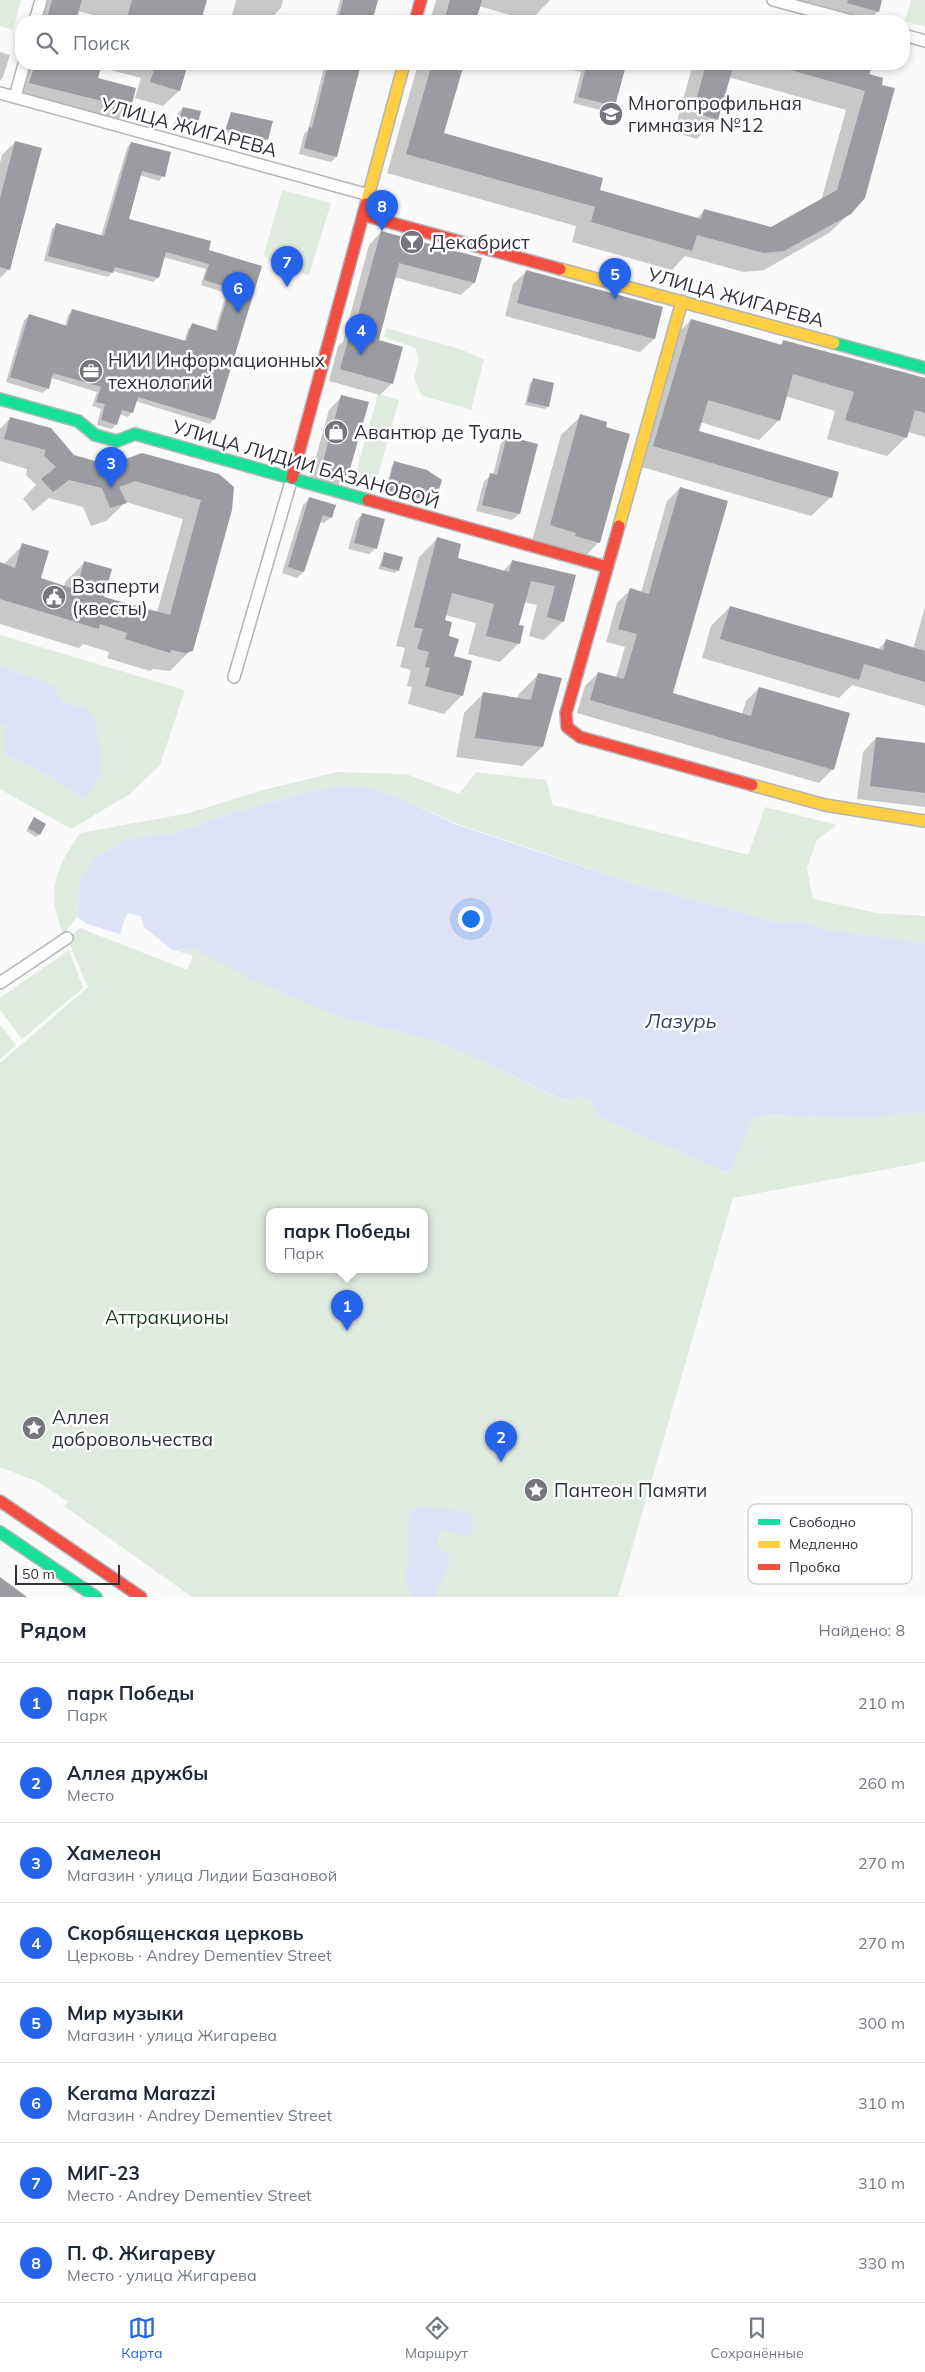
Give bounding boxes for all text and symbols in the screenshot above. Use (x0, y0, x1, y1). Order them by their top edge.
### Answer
search box (15, 15, 910, 70)
icon: search (33, 29, 61, 57)
text: Поиск (73, 31, 130, 55)
place label: Многопрофильная гимназия №12 (628, 91, 802, 137)
street label: УЛИЦА ЖИГАРЕВА (97, 92, 280, 162)
school or university icon: Многопрофильная гимназия №12 (598, 101, 624, 127)
pin: 8 (366, 190, 398, 231)
bar icon: Декабрист (399, 229, 425, 255)
place label: Декабрист (430, 230, 530, 254)
pin: 7 (271, 246, 303, 287)
pin: 5 (599, 258, 631, 299)
street label: УЛИЦА ЖИГАРЕВА (644, 262, 827, 332)
pin: 6 (222, 272, 254, 313)
pin: 4 (345, 314, 377, 355)
place label: НИИ Информационных технологий (108, 348, 326, 394)
office icon: НИИ Информационных технологий (78, 358, 104, 384)
street label: УЛИЦА ЛИДИИ БАЗАНОВОЙ (169, 414, 442, 514)
shop icon: Авантюр де Туаль (323, 419, 349, 445)
place label: Авантюр де Туаль (354, 420, 522, 444)
pin: 3 (95, 447, 127, 488)
place label: Взаперти (квесты) (72, 574, 160, 620)
public building icon: Взаперти (квесты) (41, 584, 67, 610)
your location (458, 906, 484, 932)
water label: Лазурь (644, 1008, 717, 1033)
popup (266, 1208, 428, 1273)
text: парк Победы (283, 1219, 411, 1243)
text: Парк (283, 1243, 324, 1263)
pin: 1 (331, 1290, 363, 1331)
park label: Аттракционы (105, 1305, 229, 1329)
place label: Аллея добровольчества (52, 1405, 213, 1451)
place icon: Аллея добровольчества (21, 1415, 47, 1441)
pin: 2 (485, 1421, 517, 1462)
place icon: Пантеон Памяти (523, 1477, 549, 1503)
place label: Пантеон Памяти (554, 1478, 707, 1502)
legend (748, 1504, 912, 1584)
text: Свободно (789, 1513, 856, 1531)
text: Медленно (789, 1535, 858, 1553)
text: Пробка (789, 1558, 841, 1576)
scale bar (15, 1562, 120, 1585)
text: 50 m (22, 1565, 55, 1583)
text: Рядом (20, 1617, 87, 1643)
text: Найдено: 8 (819, 1620, 905, 1640)
text: парк Победы (67, 1681, 194, 1705)
text: 1 (31, 1693, 41, 1713)
text: 210 m (858, 1693, 905, 1713)
text: Парк (67, 1705, 107, 1725)
text: Аллея дружбы (67, 1761, 208, 1785)
text: 2 (31, 1773, 41, 1793)
text: 260 m (858, 1773, 905, 1793)
text: Место (67, 1785, 114, 1805)
text: Хамелеон (67, 1841, 161, 1865)
text: 3 (31, 1853, 41, 1873)
text: 270 m (858, 1853, 905, 1873)
text: Магазин · улица Лидии Базановой (67, 1865, 337, 1885)
text: Скорбященская церковь (67, 1921, 304, 1945)
text: 4 (31, 1933, 41, 1953)
text: 270 m (858, 1933, 905, 1953)
text: Церковь · Andrey Dementiev Street (67, 1945, 332, 1965)
text: Мир музыки (67, 2001, 184, 2025)
text: 5 (31, 2013, 41, 2033)
text: 300 m (858, 2013, 905, 2033)
text: Магазин · улица Жигарева (67, 2025, 277, 2045)
text: Kerama Marazzi (67, 2081, 215, 2105)
text: 6 (31, 2093, 41, 2113)
text: 310 m (858, 2093, 905, 2113)
text: Магазин · Andrey Dementiev Street (67, 2105, 332, 2125)
text: МИГ-23 (67, 2161, 140, 2185)
text: 7 (31, 2173, 41, 2193)
text: 310 m (858, 2173, 905, 2193)
text: Место · Andrey Dementiev Street (67, 2185, 312, 2205)
text: П. Ф. Жигареву (67, 2241, 215, 2265)
text: 8 (31, 2253, 41, 2273)
text: 330 m (858, 2253, 905, 2273)
text: Место · улица Жигарева (67, 2265, 257, 2285)
tab: Карта (121, 2314, 162, 2362)
tab: Маршрут (405, 2314, 468, 2362)
tab: Сохранённые (711, 2314, 804, 2362)

